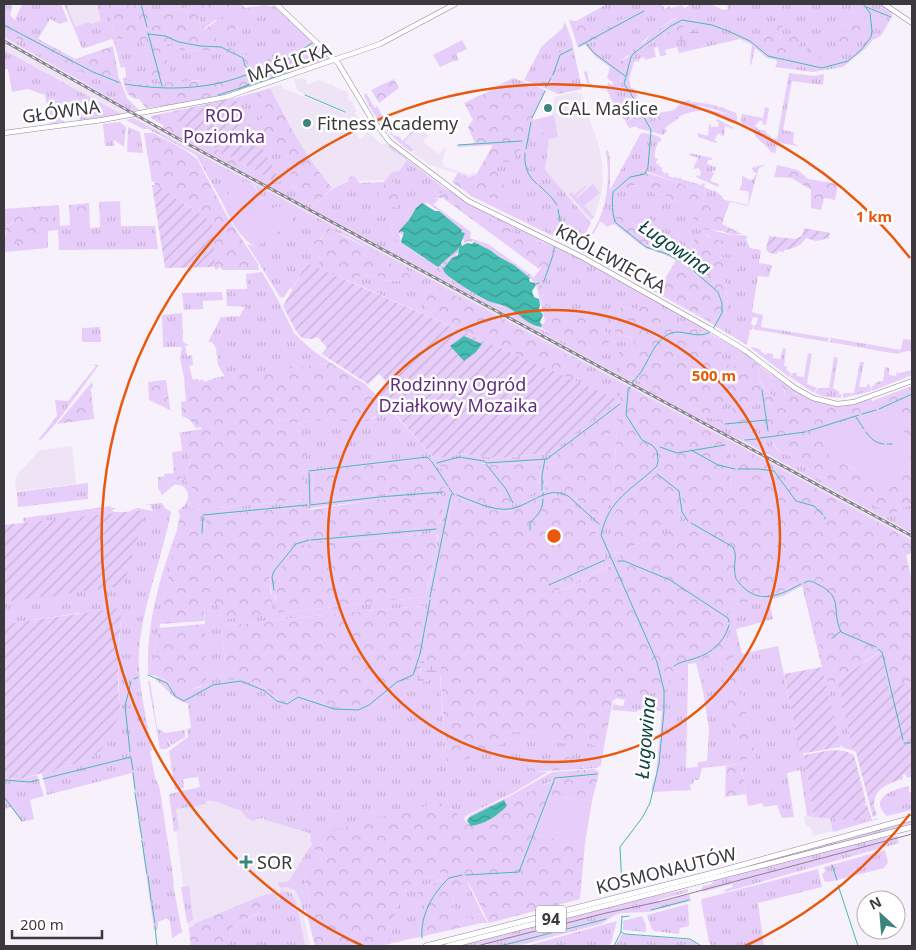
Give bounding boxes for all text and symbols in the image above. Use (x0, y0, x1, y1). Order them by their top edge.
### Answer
street label: MAŚLICKA (244, 36, 335, 88)
street label: GŁÓWNA (21, 94, 102, 128)
place label: CAL Maślice (558, 96, 658, 120)
marker: CAL Maślice (542, 102, 554, 114)
park label: ROD Poziomka (183, 103, 265, 148)
place label: Fitness Academy (317, 111, 459, 135)
marker: Fitness Academy (301, 117, 313, 129)
text: 1 km (856, 206, 892, 226)
water label: Ługowina (634, 213, 716, 281)
street label: KRÓLEWIECKA (552, 218, 671, 298)
text: 500 m (692, 365, 736, 385)
park label: Rodzinny Ogród Działkowy Mozaika (378, 372, 538, 417)
centre of rings (545, 527, 563, 545)
water label: Ługowina (628, 696, 662, 780)
street label: KOSMONAUTÓW (593, 841, 739, 899)
place label: SOR (257, 850, 292, 874)
marker: SOR (239, 855, 253, 869)
north arrow (856, 890, 906, 940)
text: N (866, 892, 884, 914)
road number: 94 (536, 906, 566, 932)
scale bar (12, 908, 102, 940)
text: 200 m (20, 914, 64, 934)

